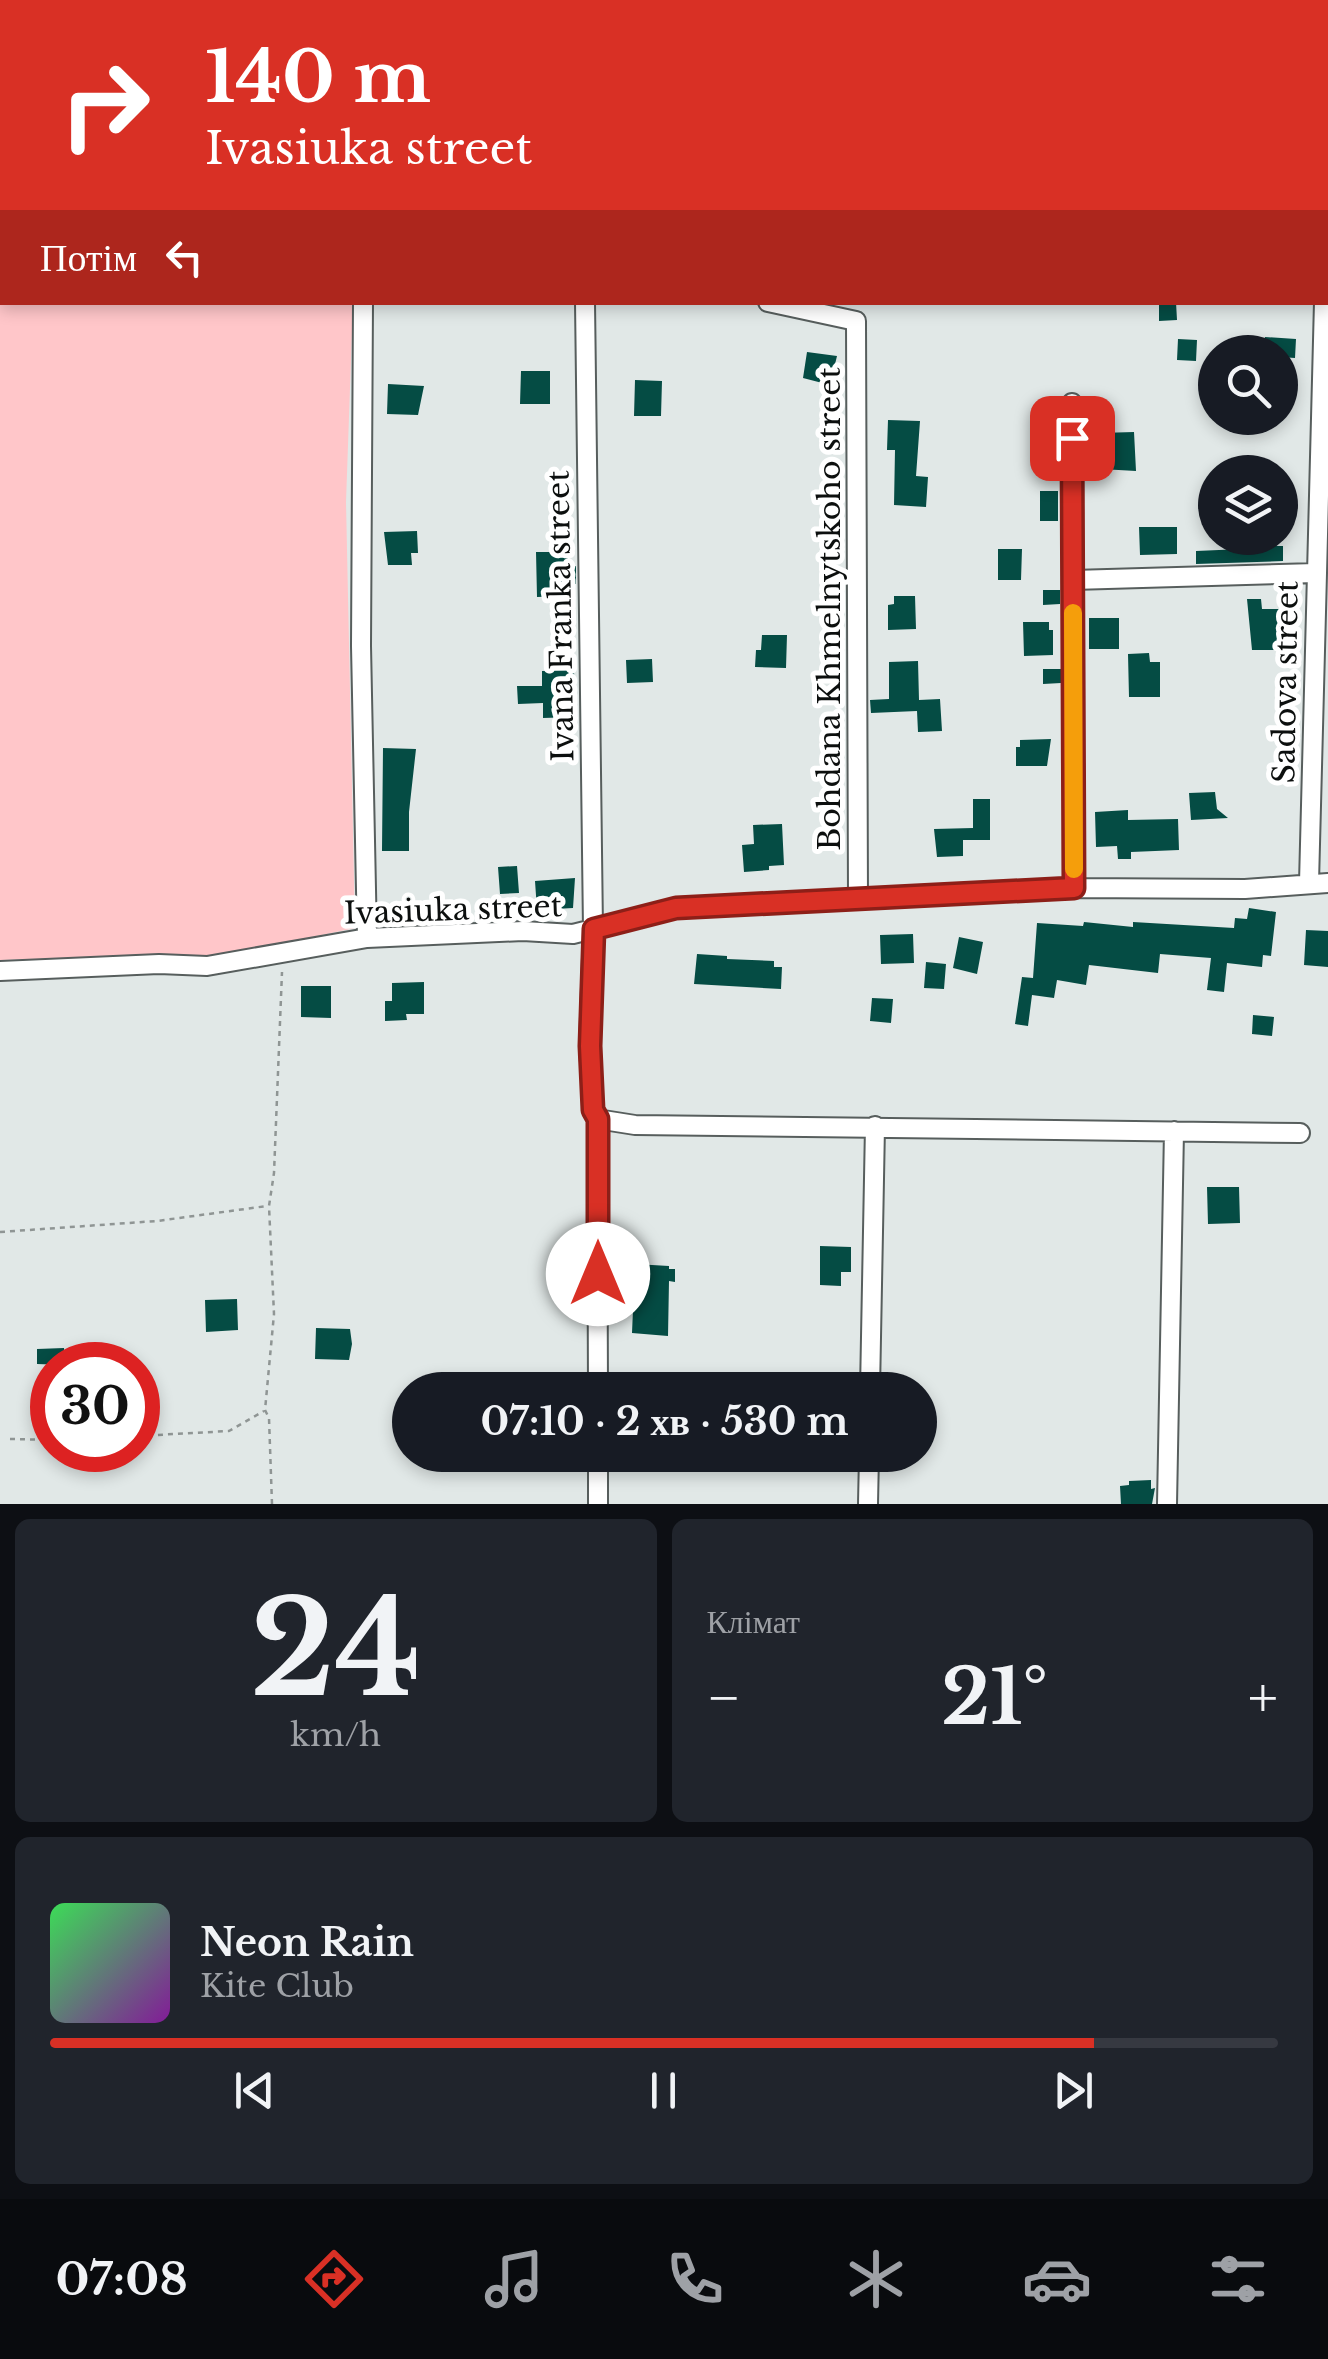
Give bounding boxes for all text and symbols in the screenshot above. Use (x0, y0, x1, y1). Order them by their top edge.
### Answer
text: 140 m (205, 34, 431, 121)
icon: right (40, 40, 170, 170)
text: Ivasiuka street (205, 120, 532, 176)
icon: left (157, 230, 212, 285)
text: Потім (40, 234, 137, 281)
map controls (1198, 335, 1298, 555)
button: search (1198, 335, 1298, 435)
street label: Bohdana Khmelnytskoho street (811, 367, 848, 851)
pin (1030, 396, 1115, 481)
icon: arrive (1045, 411, 1100, 466)
button: layers (1198, 455, 1298, 555)
street label: Ivana Franka street (539, 469, 582, 762)
street label: Sadova street (1265, 580, 1306, 784)
street label: Ivasiuka street (343, 887, 563, 932)
position arrow (546, 1222, 650, 1326)
speed limit sign: 30 (30, 1342, 160, 1472)
text: 07:10 · 2 хв · 530 m (480, 1398, 849, 1445)
text: 24 (250, 1569, 421, 1730)
text: Клімат (707, 1602, 800, 1642)
text: 21° (941, 1651, 1048, 1744)
text: − (707, 1664, 741, 1732)
text: + (1248, 1664, 1278, 1732)
text: km/h (290, 1715, 381, 1755)
text: Neon Rain (200, 1919, 414, 1966)
text: Kite Club (200, 1966, 354, 2006)
icon: previous (227, 2063, 282, 2118)
icon: pause (636, 2063, 691, 2118)
icon: next (1046, 2063, 1101, 2118)
icon: directions (299, 2244, 369, 2314)
icon: music (479, 2244, 549, 2314)
icon: phone (660, 2244, 730, 2314)
icon: climate (841, 2244, 911, 2314)
icon: car (1022, 2244, 1092, 2314)
icon: filters (1203, 2244, 1273, 2314)
text: 07:08 (55, 2251, 188, 2307)

